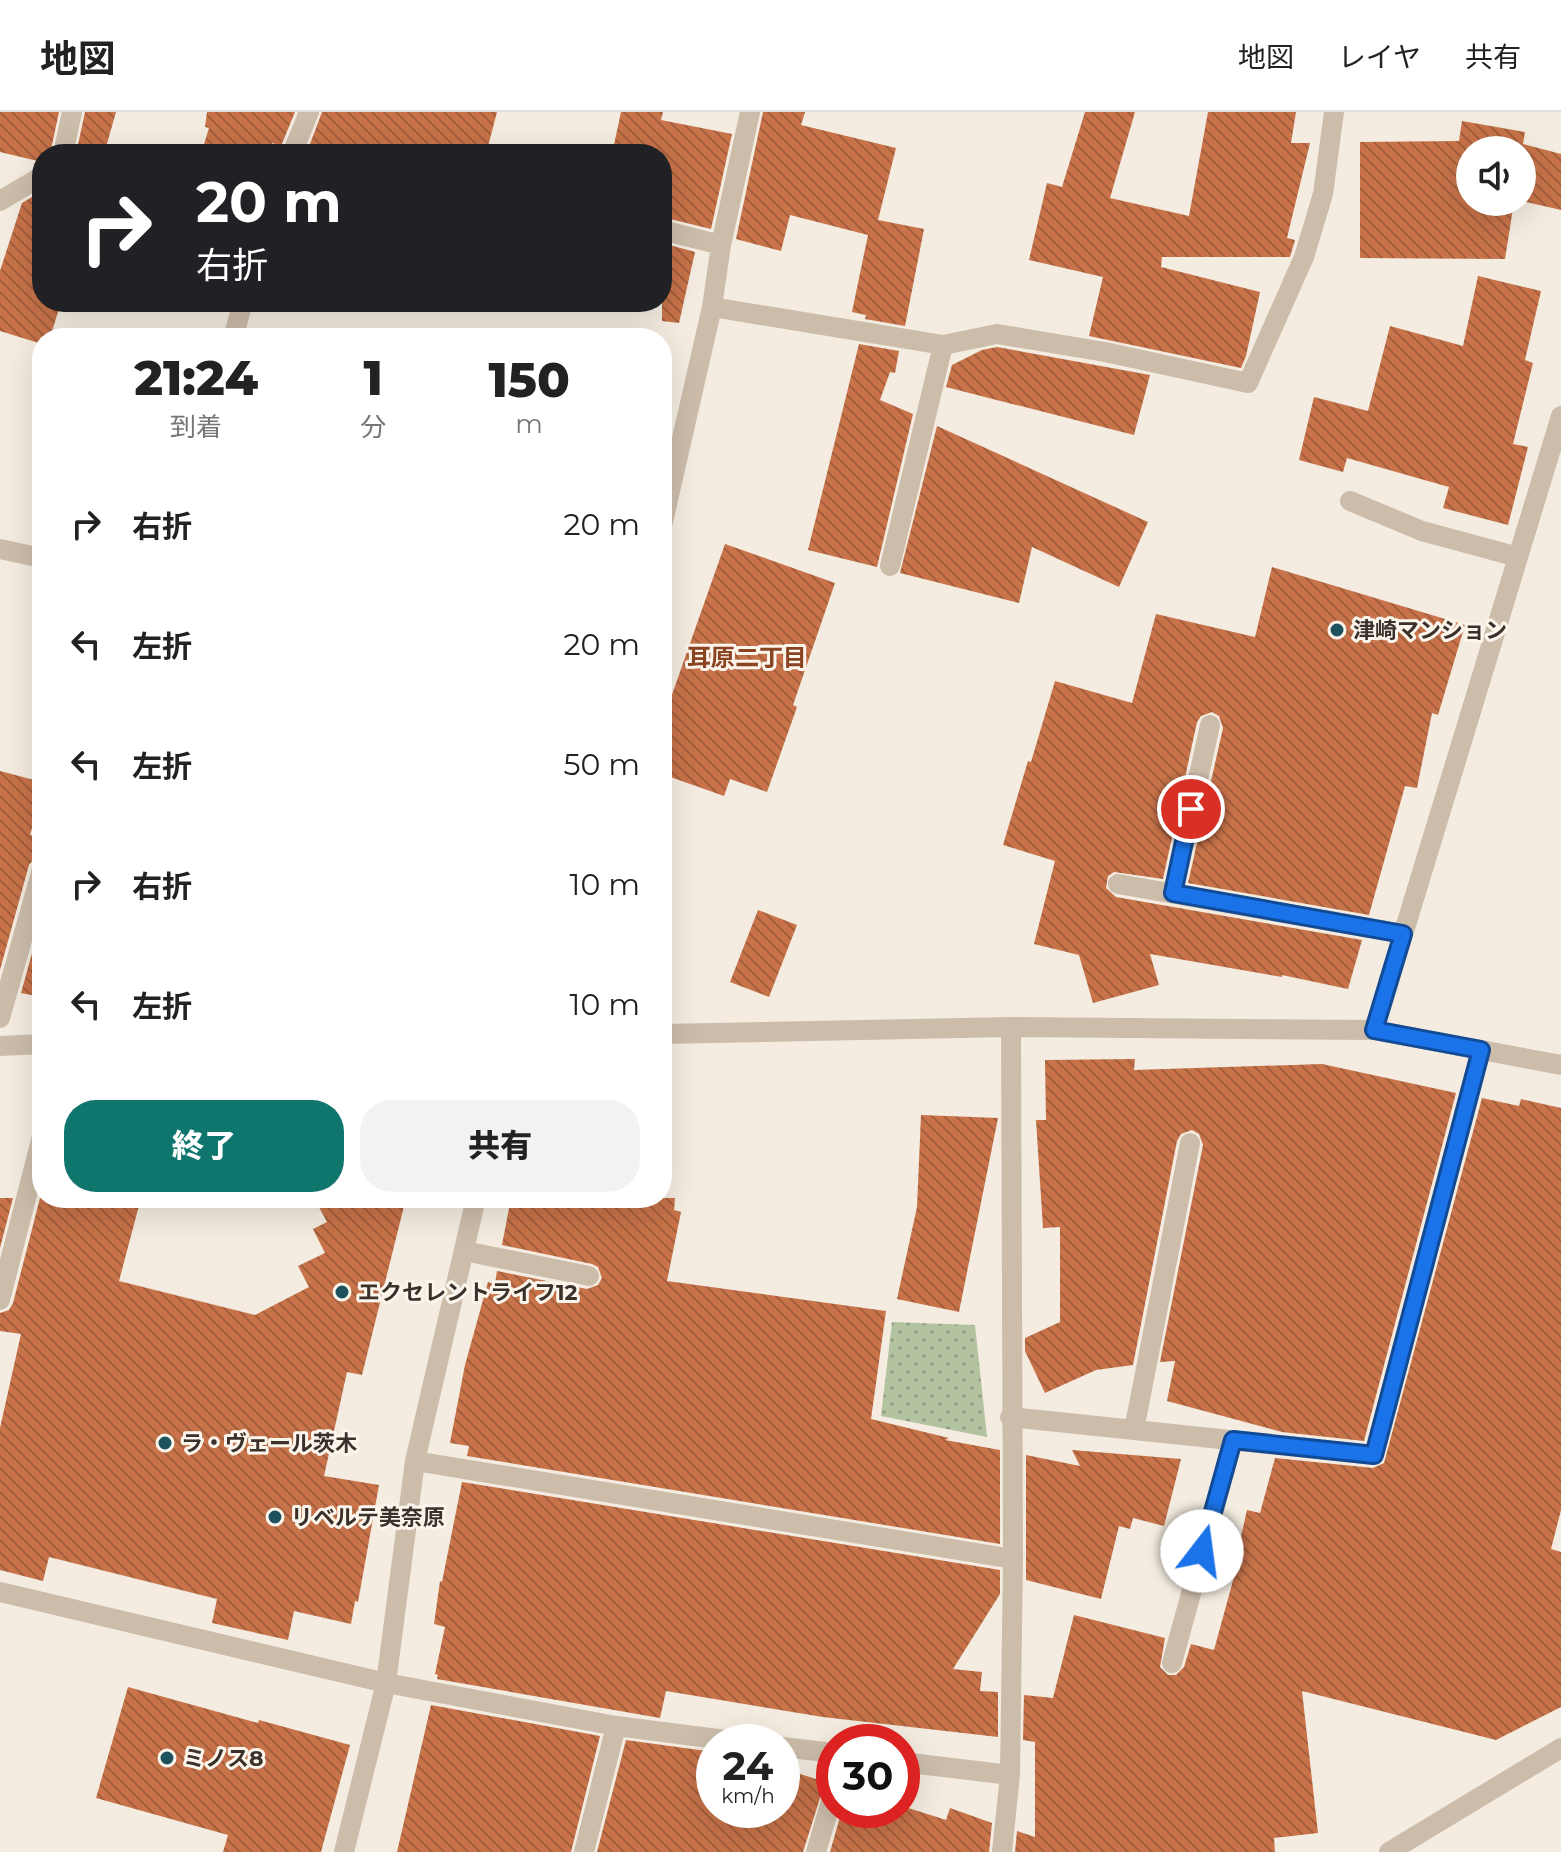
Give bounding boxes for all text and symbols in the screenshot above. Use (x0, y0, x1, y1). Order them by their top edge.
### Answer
text: 地図 (40, 35, 116, 82)
text: 地図 (1238, 40, 1294, 74)
text: レイヤ (1338, 40, 1421, 74)
text: 共有 (1465, 40, 1521, 74)
map controls (1456, 136, 1536, 216)
button: sound (1456, 136, 1536, 216)
text: 20 m (196, 168, 342, 236)
icon: right (64, 176, 168, 280)
text: 右折 (196, 243, 268, 287)
text: 21:24 (134, 349, 258, 407)
text: 1 (363, 349, 383, 407)
text: 150 (488, 351, 570, 409)
text: m (515, 408, 543, 440)
text: 到着 (170, 411, 222, 443)
text: 分 (360, 411, 386, 443)
icon: right (64, 502, 108, 546)
text: 20 m (563, 506, 640, 543)
text: 右折 (132, 508, 192, 545)
place label: 津崎マンション (1353, 617, 1507, 644)
marker: 津崎マンション (1328, 621, 1346, 639)
icon: left (64, 622, 108, 666)
text: 20 m (563, 626, 640, 663)
text: 左折 (132, 628, 192, 665)
district label: 耳原二丁目 (687, 643, 807, 672)
icon: left (64, 742, 108, 786)
text: 50 m (563, 746, 640, 783)
text: 左折 (132, 748, 192, 785)
pin (1157, 775, 1225, 843)
icon: arrive (1169, 787, 1213, 831)
icon: right (64, 862, 108, 906)
text: 10 m (570, 866, 640, 903)
text: 右折 (132, 868, 192, 905)
icon: left (64, 982, 108, 1026)
text: 10 m (570, 986, 640, 1023)
text: 左折 (132, 988, 192, 1025)
button: 終了 (64, 1100, 344, 1192)
button: 共有 (360, 1100, 640, 1192)
place label: エクセレントライフ12 (358, 1279, 578, 1306)
marker: エクセレントライフ12 (333, 1283, 351, 1301)
place label: ラ・ヴェール茨木 (181, 1430, 357, 1457)
marker: ラ・ヴェール茨木 (156, 1434, 174, 1452)
place label: リベルテ美奈原 (291, 1504, 445, 1531)
marker: リベルテ美奈原 (266, 1508, 284, 1526)
position arrow (1160, 1509, 1244, 1593)
speed limit sign: 30 (816, 1724, 920, 1828)
text: 24 (723, 1741, 773, 1790)
place label: ミノス8 (183, 1745, 264, 1772)
marker: ミノス8 (158, 1749, 176, 1767)
text: km/h (721, 1784, 775, 1808)

